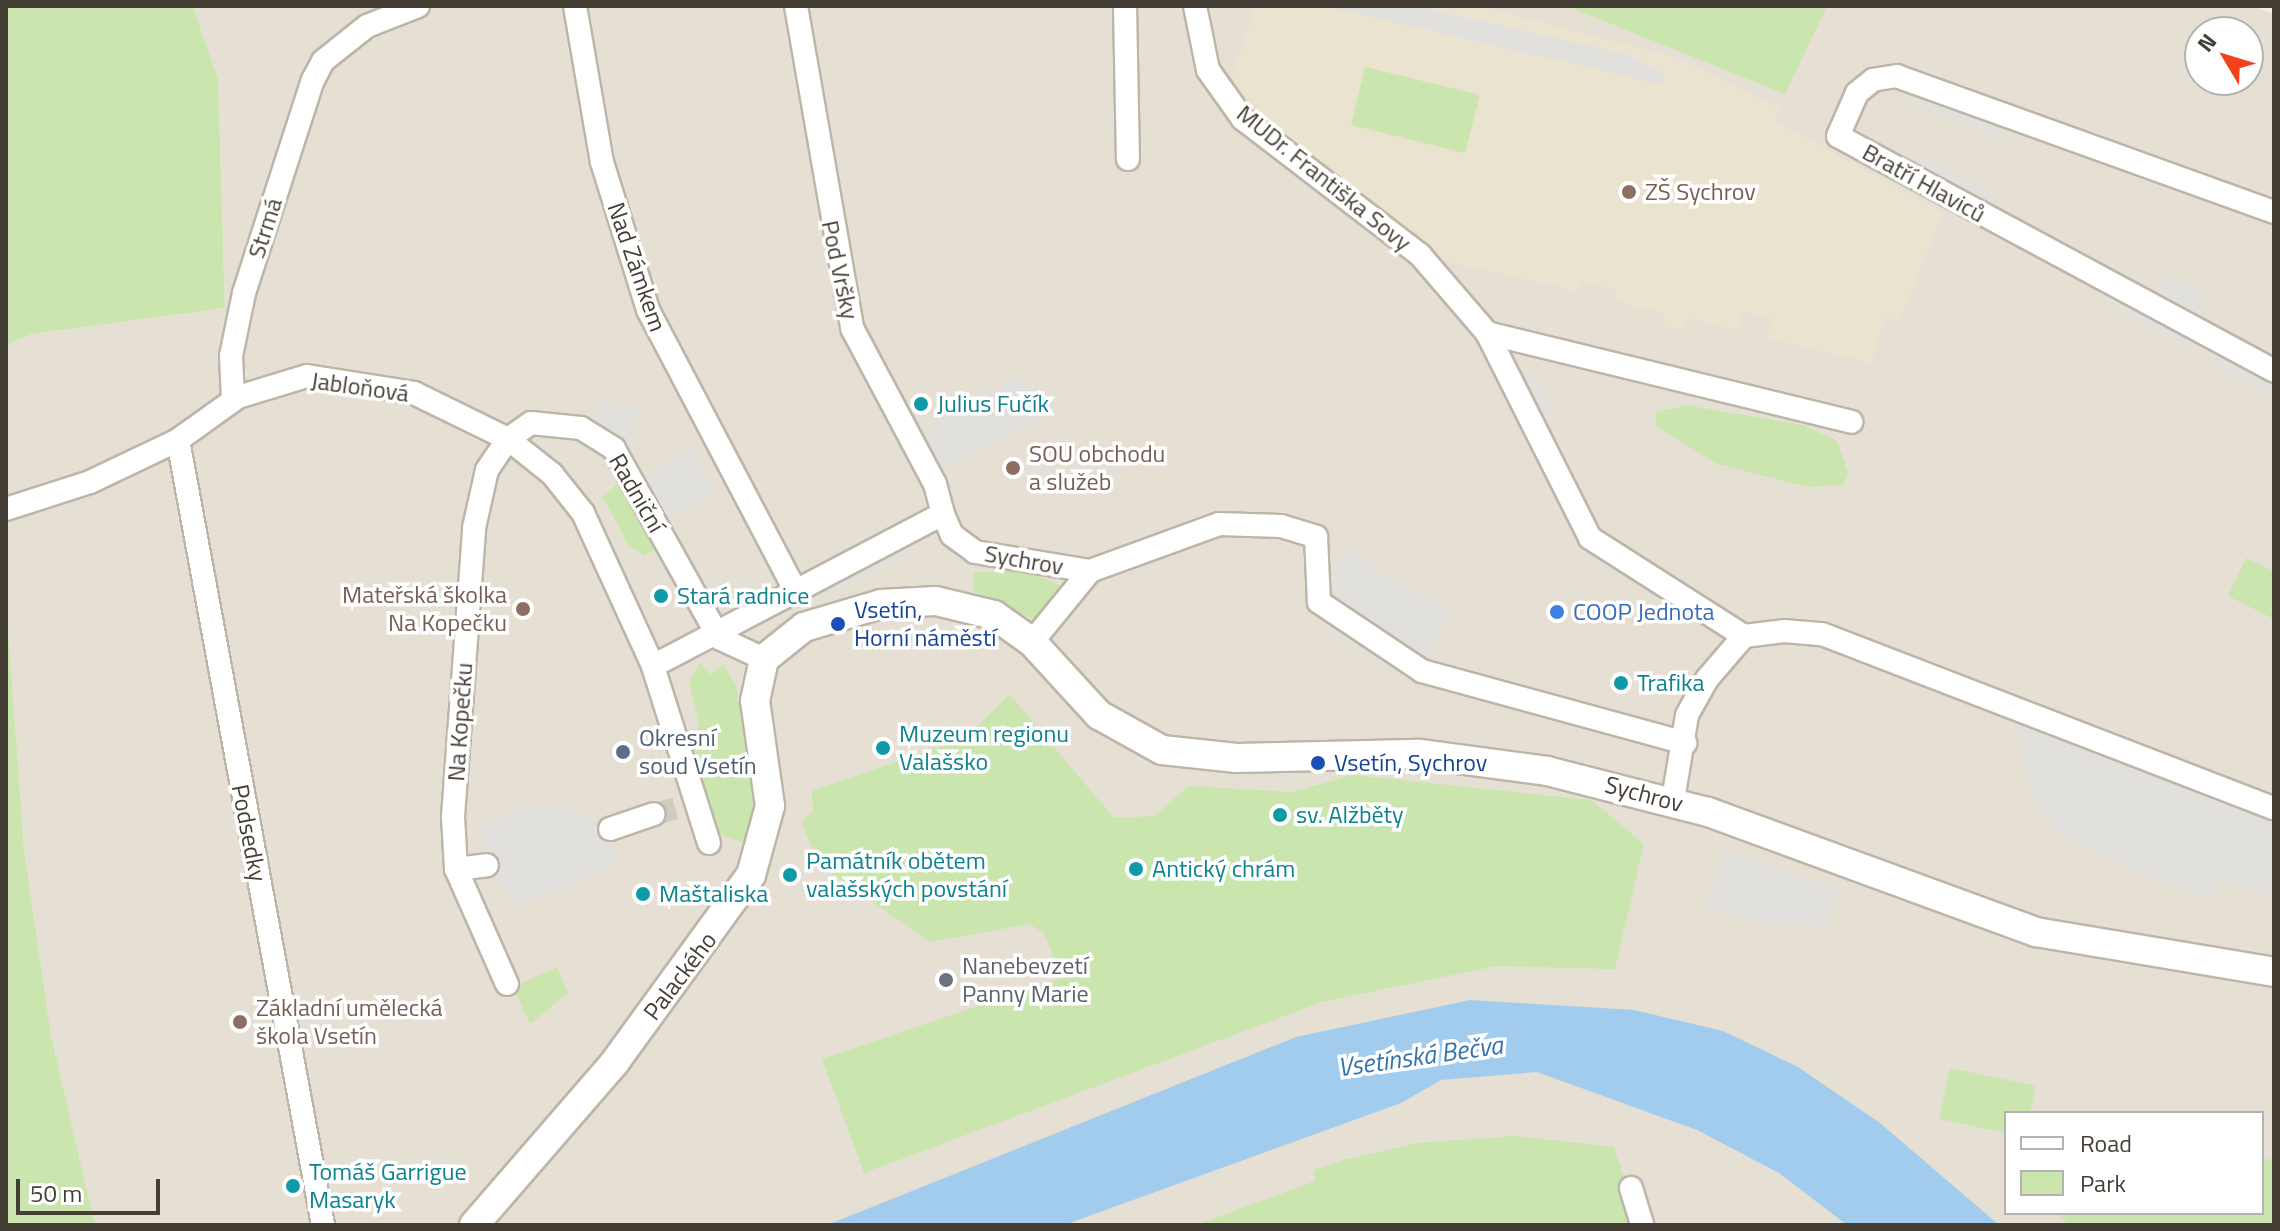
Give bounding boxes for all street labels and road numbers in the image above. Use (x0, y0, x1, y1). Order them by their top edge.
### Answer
street label: MUDr. Františka Sovy (1231, 99, 1417, 257)
street label: Bratří Hlaviců (1858, 137, 1990, 229)
street label: Strmá (242, 194, 288, 262)
street label: Nad Zámkem (601, 199, 673, 335)
street label: Pod Vršky (815, 218, 865, 322)
street label: Jabloňová (309, 366, 411, 408)
street label: Radniční (603, 448, 671, 538)
street label: Sychrov (982, 539, 1066, 581)
street label: Na Kopečku (441, 662, 479, 782)
street label: Sychrov (1602, 770, 1686, 818)
street label: Podsedky (225, 782, 273, 884)
street label: Palackého (637, 926, 723, 1026)

